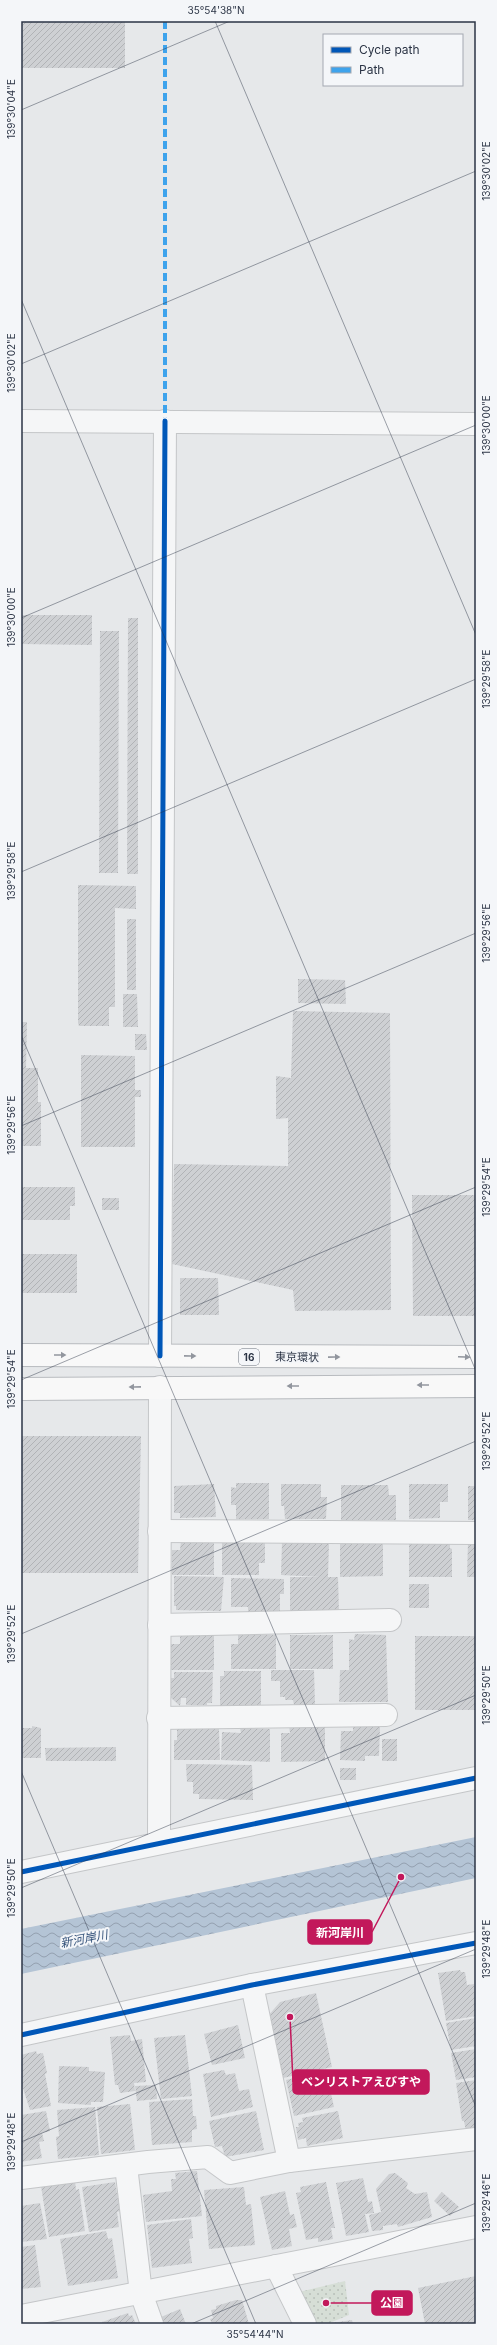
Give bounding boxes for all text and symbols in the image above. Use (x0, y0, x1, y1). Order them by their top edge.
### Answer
text: 35°54'38"N (188, 4, 244, 16)
legend (323, 34, 463, 86)
text: Cycle path (359, 42, 420, 57)
text: Path (359, 62, 384, 77)
text: 139°30'04"E (5, 79, 17, 139)
text: 139°30'02"E (480, 141, 492, 201)
text: 139°30'02"E (5, 333, 17, 393)
text: 139°30'00"E (480, 395, 492, 455)
text: 139°30'00"E (5, 587, 17, 647)
text: 139°29'58"E (480, 649, 492, 709)
text: 139°29'58"E (5, 841, 17, 901)
text: 139°29'56"E (480, 903, 492, 963)
text: 139°29'56"E (5, 1095, 17, 1155)
text: 139°29'54"E (480, 1157, 492, 1217)
text: 139°29'54"E (5, 1349, 17, 1409)
road number: 16 (239, 1349, 259, 1365)
street label: 東京環状 (275, 1350, 320, 1364)
one-way arrow (54, 1352, 67, 1358)
one-way arrow (184, 1353, 197, 1359)
one-way arrow (328, 1354, 341, 1360)
one-way arrow (458, 1354, 471, 1360)
one-way arrow (416, 1382, 429, 1388)
one-way arrow (286, 1383, 299, 1389)
one-way arrow (128, 1384, 141, 1390)
text: 139°29'52"E (480, 1411, 492, 1471)
text: 139°29'52"E (5, 1604, 17, 1664)
text: 139°29'50"E (480, 1665, 492, 1725)
text: 139°29'50"E (5, 1858, 17, 1918)
callout: 新河岸川 (308, 1920, 372, 1944)
text: 139°29'48"E (480, 1920, 492, 1979)
text: 新河岸川 (316, 1925, 364, 1940)
water label: 新河岸川 (59, 1926, 111, 1950)
callout: ベンリストアえびすや (293, 2070, 429, 2094)
text: ベンリストアえびすや (301, 2074, 421, 2089)
text: 139°29'48"E (5, 2113, 17, 2172)
text: 139°29'46"E (480, 2173, 492, 2233)
callout: 公園 (372, 2291, 412, 2315)
text: 公園 (380, 2295, 404, 2310)
text: 35°54'44"N (227, 2328, 283, 2340)

